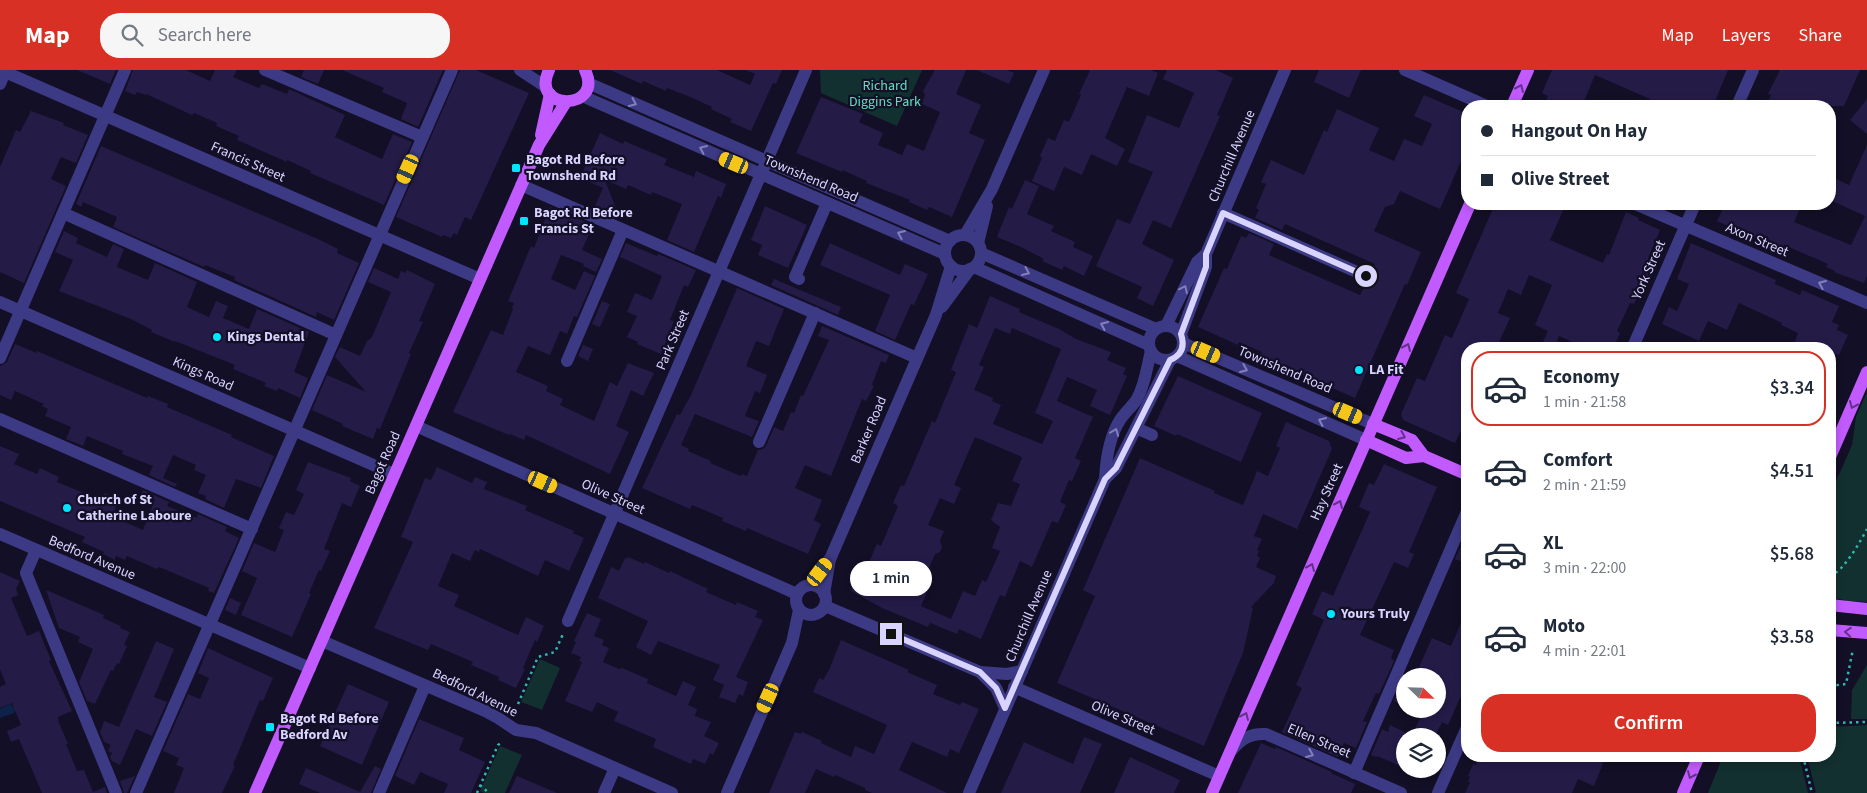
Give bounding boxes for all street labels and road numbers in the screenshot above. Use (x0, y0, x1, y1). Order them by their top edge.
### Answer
street label: Churchill Avenue (1204, 107, 1260, 205)
street label: Francis Street (208, 137, 289, 187)
street label: Townshend Road (761, 150, 861, 208)
street label: Axon Street (1722, 218, 1792, 262)
street label: York Street (1627, 237, 1671, 304)
street label: Park Street (651, 306, 695, 373)
street label: Townshend Road (1235, 341, 1335, 399)
street label: Kings Road (169, 352, 237, 396)
street label: Barker Road (846, 393, 892, 467)
street label: Bagot Road (360, 428, 406, 498)
street label: Hay Street (1306, 460, 1349, 524)
street label: Olive Street (578, 474, 648, 520)
street label: Bedford Avenue (45, 531, 139, 585)
street label: Churchill Avenue (1001, 567, 1057, 665)
street label: Bedford Avenue (429, 664, 521, 722)
street label: Olive Street (1088, 696, 1158, 741)
street label: Ellen Street (1284, 719, 1354, 763)

